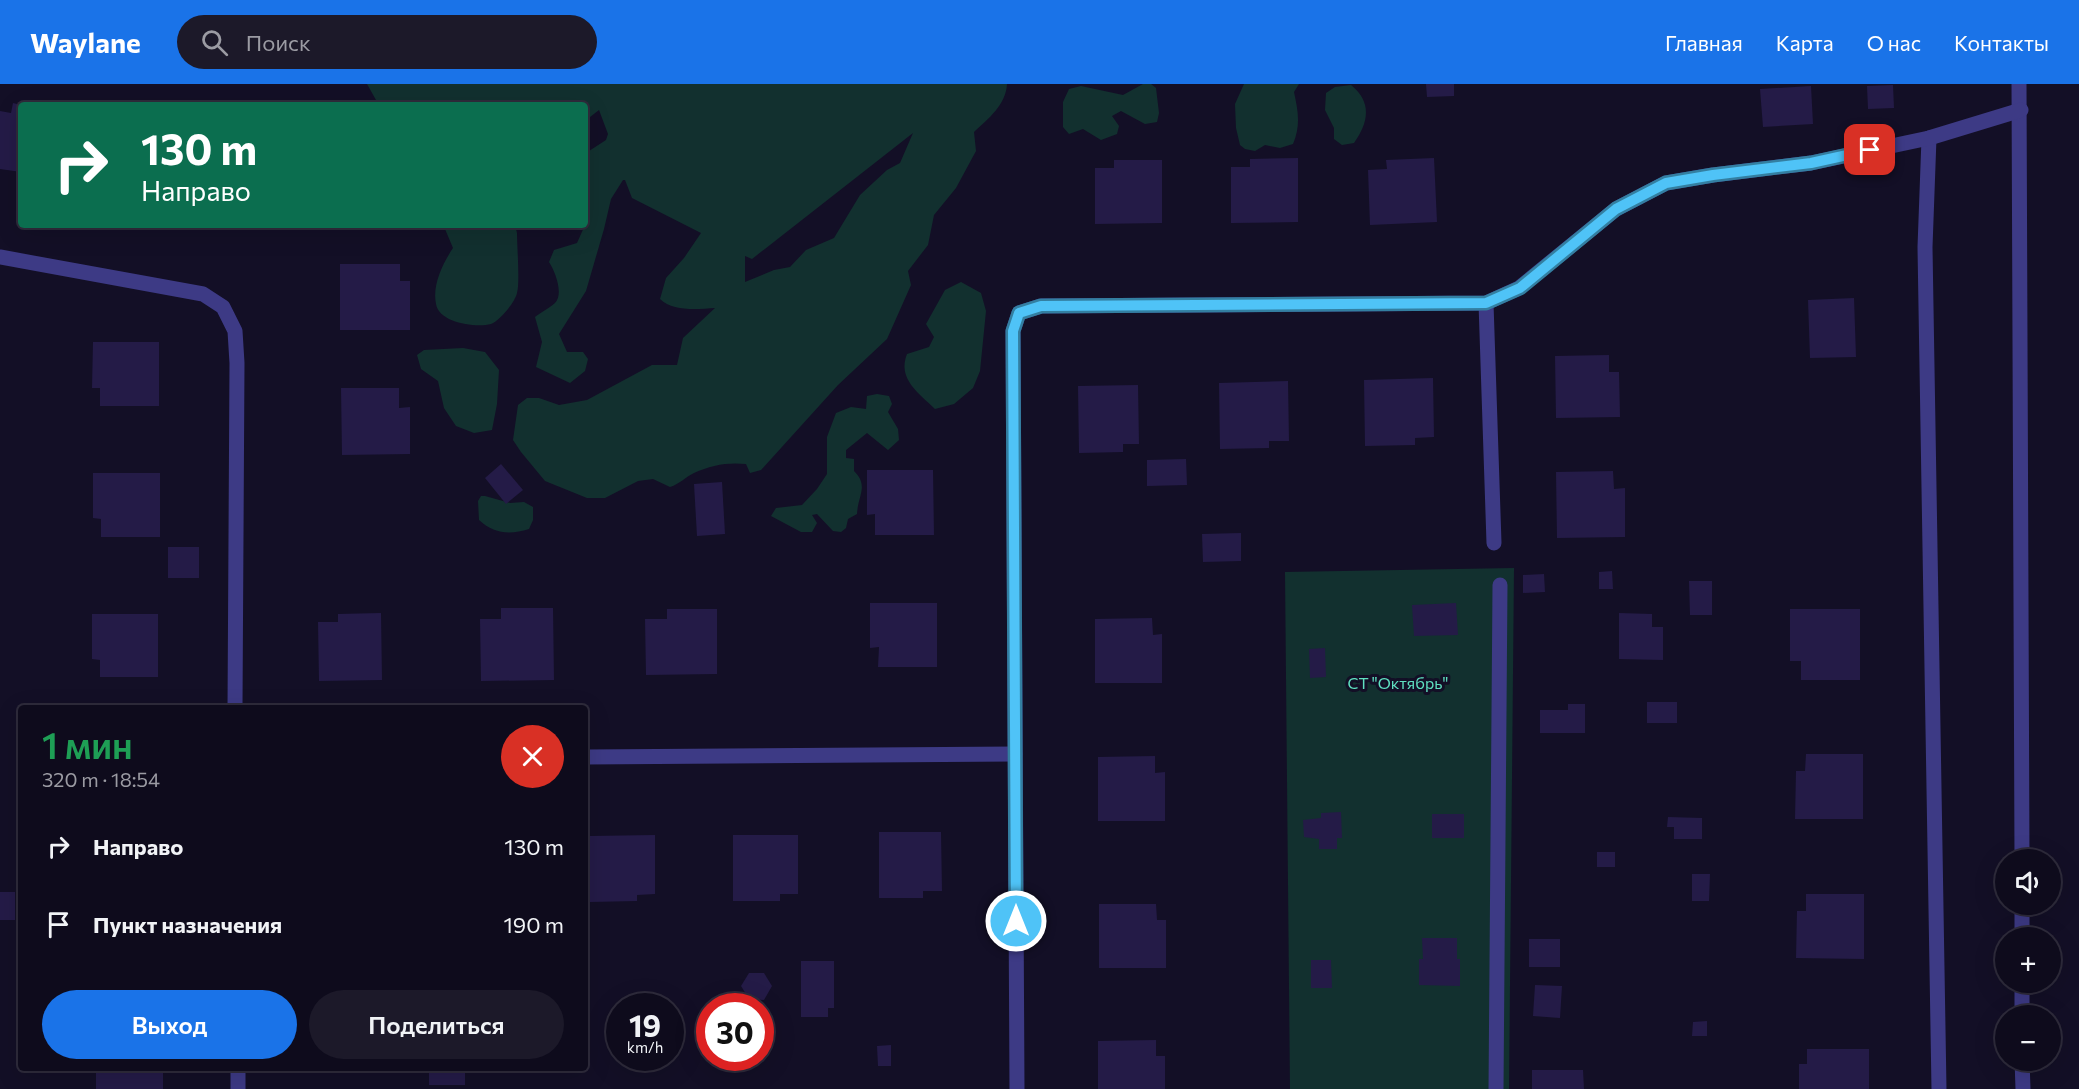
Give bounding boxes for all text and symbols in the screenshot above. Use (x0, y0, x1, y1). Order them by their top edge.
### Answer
search box (177, 15, 597, 69)
text: Waylane (30, 25, 141, 59)
icon: search (198, 26, 231, 59)
text: Поиск (246, 29, 311, 56)
text: Главная (1665, 30, 1743, 55)
text: Карта (1776, 30, 1834, 55)
text: О нас (1867, 30, 1921, 55)
text: Контакты (1954, 30, 2049, 55)
text: 130 m (141, 122, 257, 174)
pin (1844, 124, 1895, 175)
icon: right (42, 126, 120, 204)
icon: arrive (1853, 133, 1886, 166)
text: Направо (141, 174, 251, 207)
park label: СТ "Октябрь" (1347, 673, 1449, 692)
text: 1 мин (42, 722, 133, 766)
button: close (501, 725, 564, 788)
text: 320 m · 18:54 (42, 767, 160, 791)
icon: right (42, 830, 75, 863)
text: Направо (93, 833, 183, 860)
text: 130 m (504, 833, 564, 860)
map controls (1995, 849, 2061, 1071)
button: sound (1995, 849, 2061, 915)
position arrow (984, 889, 1048, 953)
icon: arrive (42, 908, 75, 941)
text: Пункт назначения (93, 911, 282, 938)
text: 190 m (503, 911, 564, 938)
button: + (1995, 927, 2061, 993)
button: Выход (42, 990, 297, 1059)
button: Поделиться (309, 990, 564, 1059)
speed limit sign: 30 (696, 993, 774, 1071)
button: − (1995, 1005, 2061, 1071)
text: 19 (629, 1006, 661, 1043)
text: km/h (627, 1038, 663, 1056)

